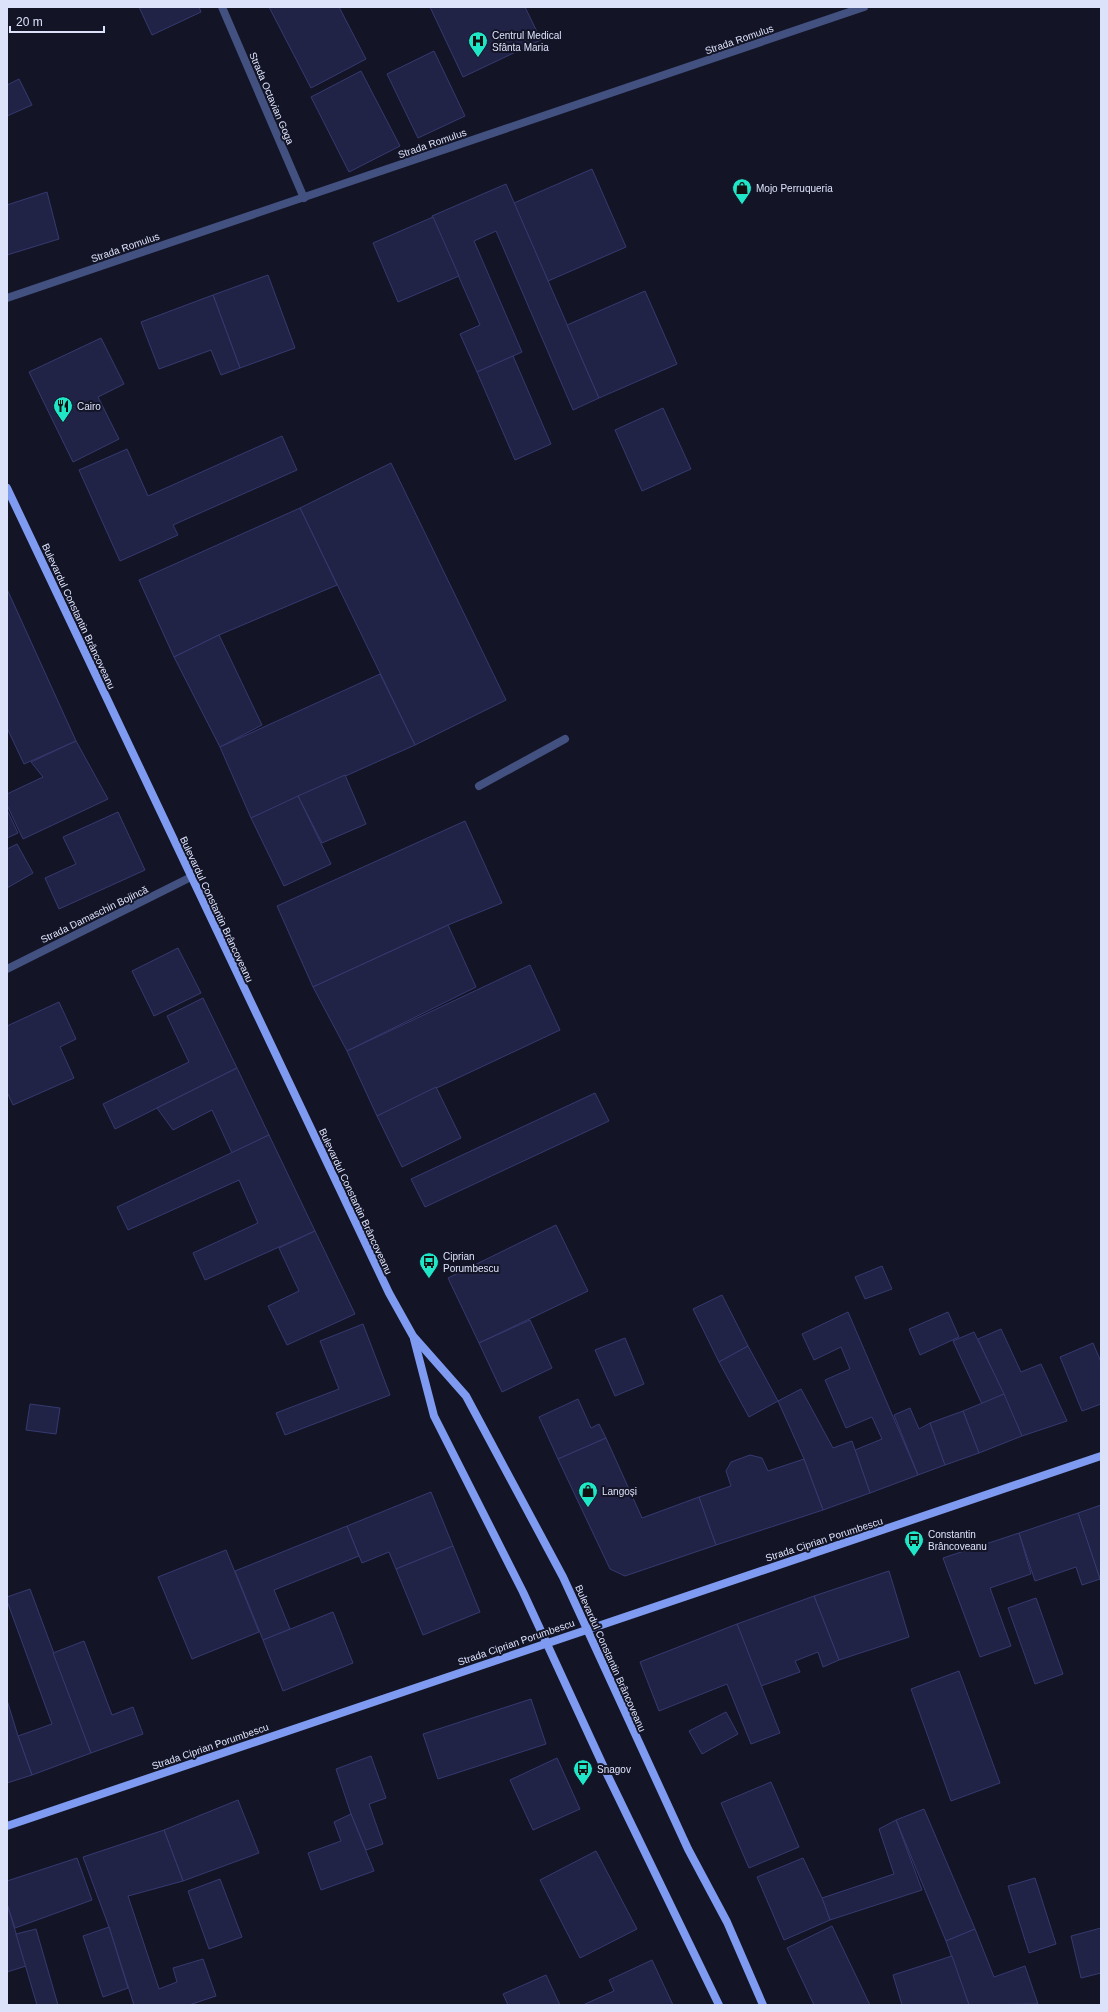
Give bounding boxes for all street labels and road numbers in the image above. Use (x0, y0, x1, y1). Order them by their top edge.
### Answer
street label: Strada Romulus (703, 23, 775, 56)
street label: Strada Octavian Goga (247, 51, 296, 146)
street label: Strada Romulus (396, 127, 468, 160)
street label: Strada Romulus (89, 231, 161, 264)
street label: Bulevardul Constantin Brâncoveanu (40, 542, 117, 691)
street label: Bulevardul Constantin Brâncoveanu (178, 835, 255, 984)
street label: Strada Damaschin Bojincă (39, 883, 150, 945)
street label: Bulevardul Constantin Brâncoveanu (317, 1127, 394, 1276)
street label: Strada Ciprian Porumbescu (764, 1515, 884, 1564)
street label: Bulevardul Constantin Brâncoveanu (573, 1583, 648, 1733)
street label: Strada Ciprian Porumbescu (456, 1617, 576, 1668)
street label: Strada Ciprian Porumbescu (150, 1721, 270, 1772)

